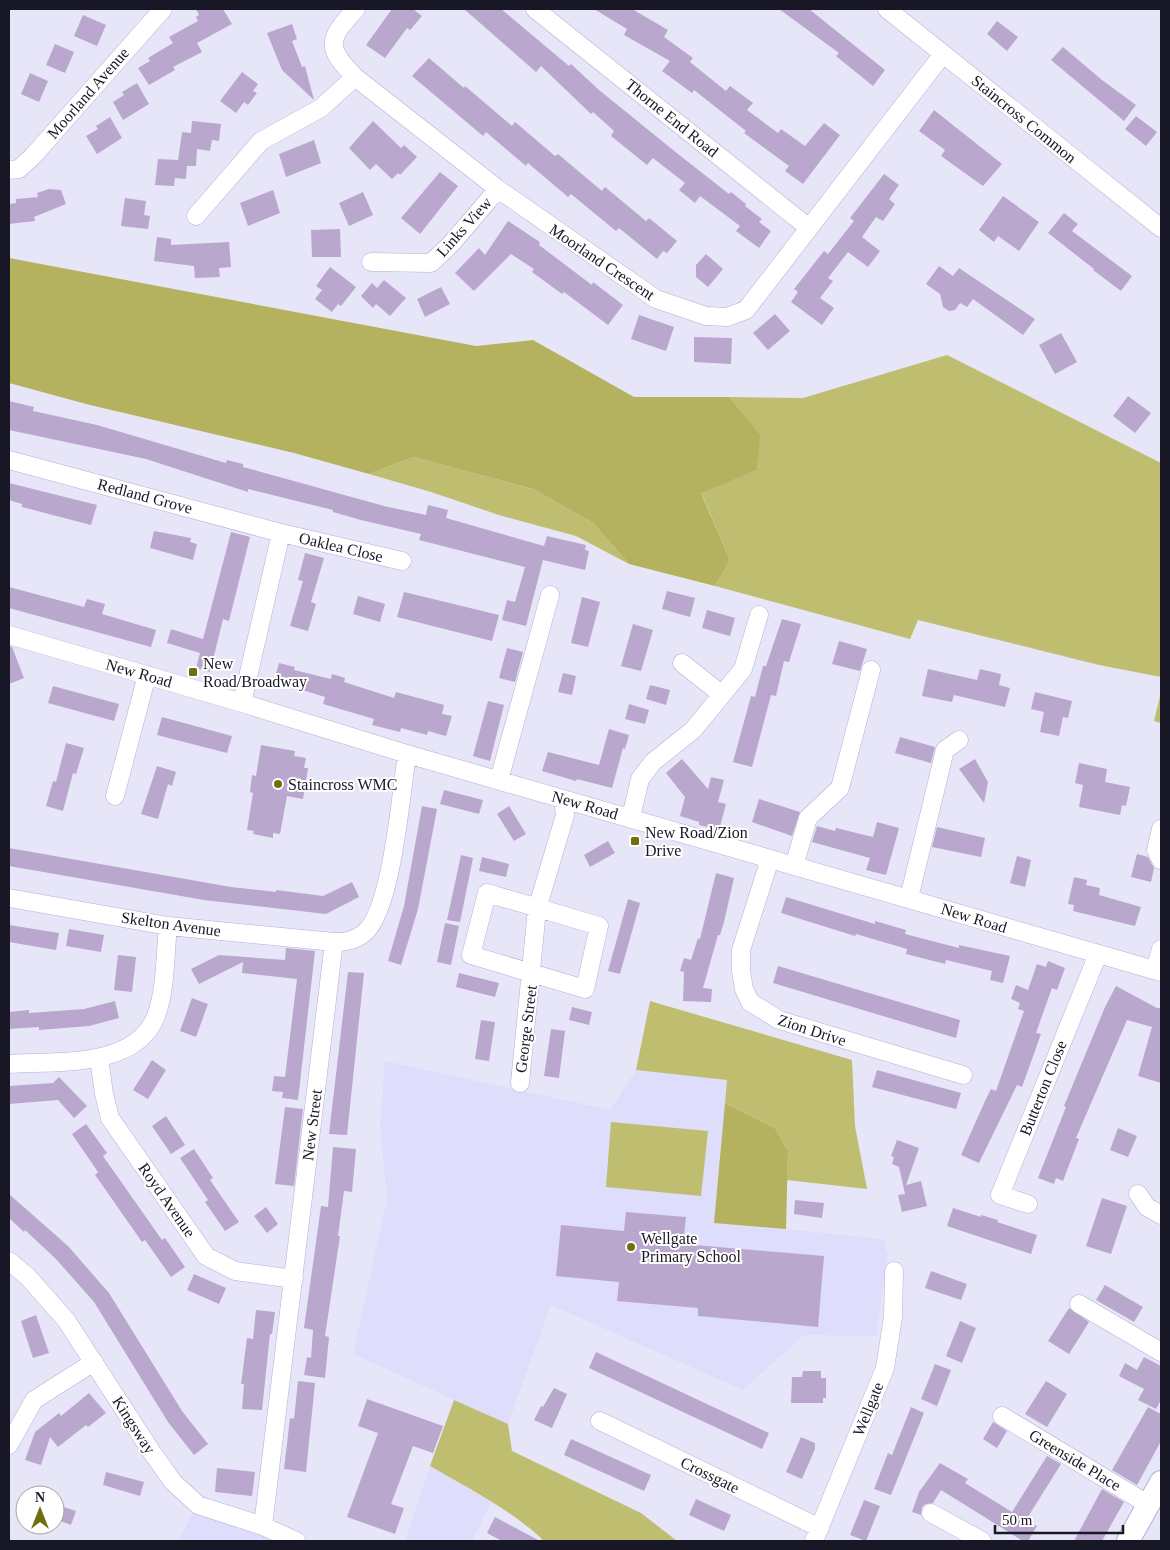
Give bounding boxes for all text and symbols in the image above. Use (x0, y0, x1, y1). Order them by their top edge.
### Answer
street label: Moorland Avenue (44, 44, 132, 142)
street label: Staincross Common (968, 72, 1080, 166)
street label: Thorne End Road (622, 76, 722, 160)
street label: Links View (433, 194, 495, 260)
street label: Moorland Crescent (546, 221, 658, 304)
street label: Redland Grove (96, 475, 194, 517)
street label: Oaklea Close (297, 529, 385, 565)
street label: New Road (104, 655, 174, 691)
place label: New Road/Broadway (203, 655, 307, 691)
marker: New Road/Broadway (187, 666, 199, 678)
place label: Staincross WMC (288, 776, 397, 793)
marker: Staincross WMC (272, 778, 284, 790)
street label: New Road (550, 787, 620, 823)
place label: New Road/Zion Drive (645, 824, 748, 859)
marker: New Road/Zion Drive (629, 835, 641, 847)
street label: New Road (939, 900, 1009, 936)
street label: Skelton Avenue (120, 909, 222, 939)
street label: George Street (512, 984, 541, 1074)
street label: Zion Drive (776, 1011, 848, 1049)
street label: Butterton Close (1016, 1038, 1070, 1138)
street label: New Street (299, 1088, 325, 1162)
street label: Royd Avenue (134, 1160, 199, 1241)
place label: Wellgate Primary School (641, 1230, 742, 1266)
marker: Wellgate Primary School (625, 1241, 637, 1253)
street label: Wellgate (850, 1380, 887, 1439)
street label: Kingsway (108, 1393, 159, 1457)
street label: Greenside Place (1026, 1426, 1124, 1494)
street label: Crossgate (677, 1454, 742, 1497)
north arrow (15, 1485, 65, 1535)
text: N (35, 1490, 45, 1505)
scale bar (995, 1502, 1122, 1534)
text: 50 m (1002, 1512, 1033, 1528)

